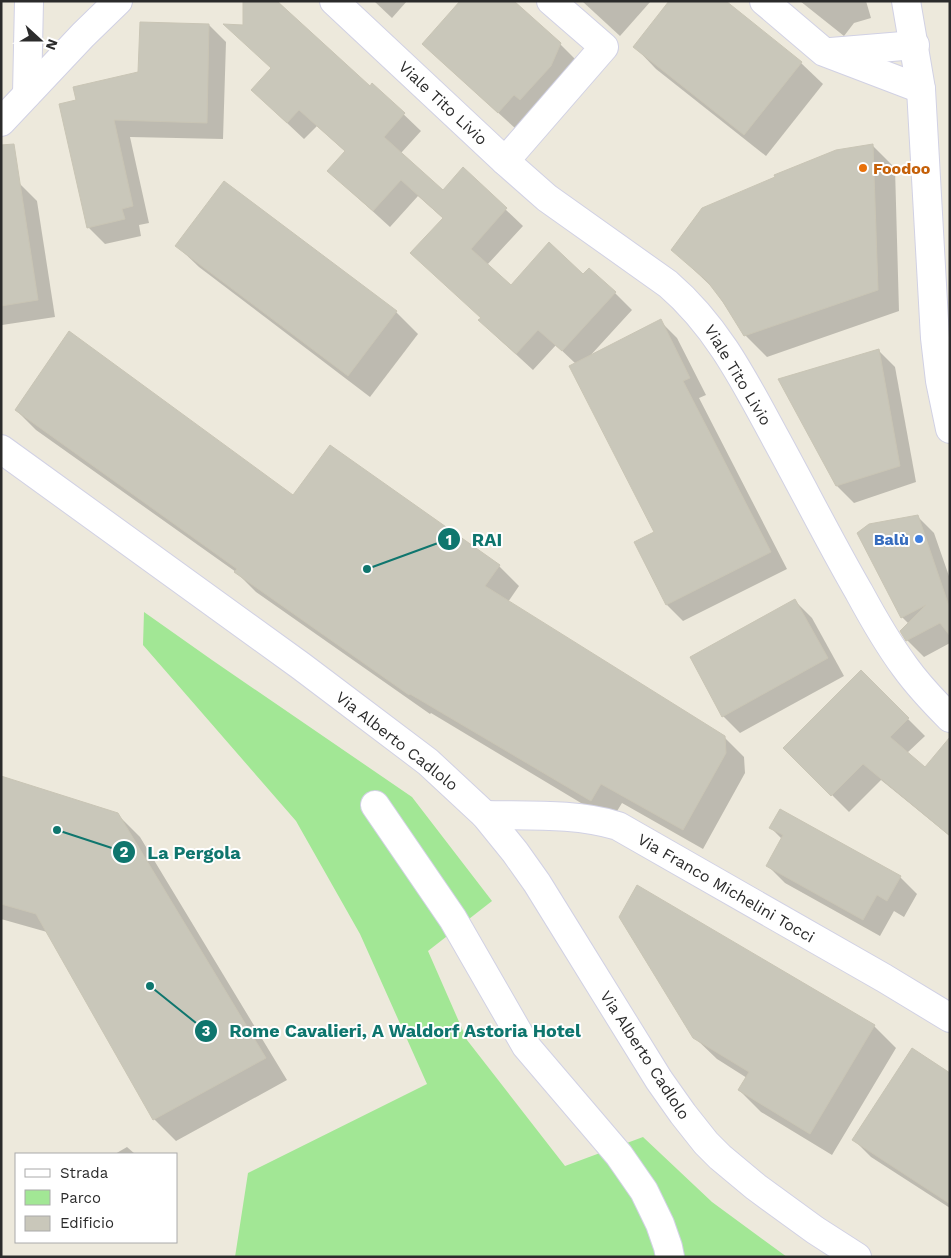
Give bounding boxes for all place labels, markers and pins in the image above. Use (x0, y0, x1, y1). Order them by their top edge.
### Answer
place label: Foodoo (873, 159, 931, 178)
marker: Foodoo (857, 162, 869, 174)
callout: RAI (437, 523, 512, 556)
place label: Balù (874, 530, 909, 549)
marker: Balù (913, 533, 925, 545)
callout: La Pergola (112, 836, 250, 869)
callout: Rome Cavalieri, A Waldorf Astoria Hotel (193, 1015, 592, 1048)

